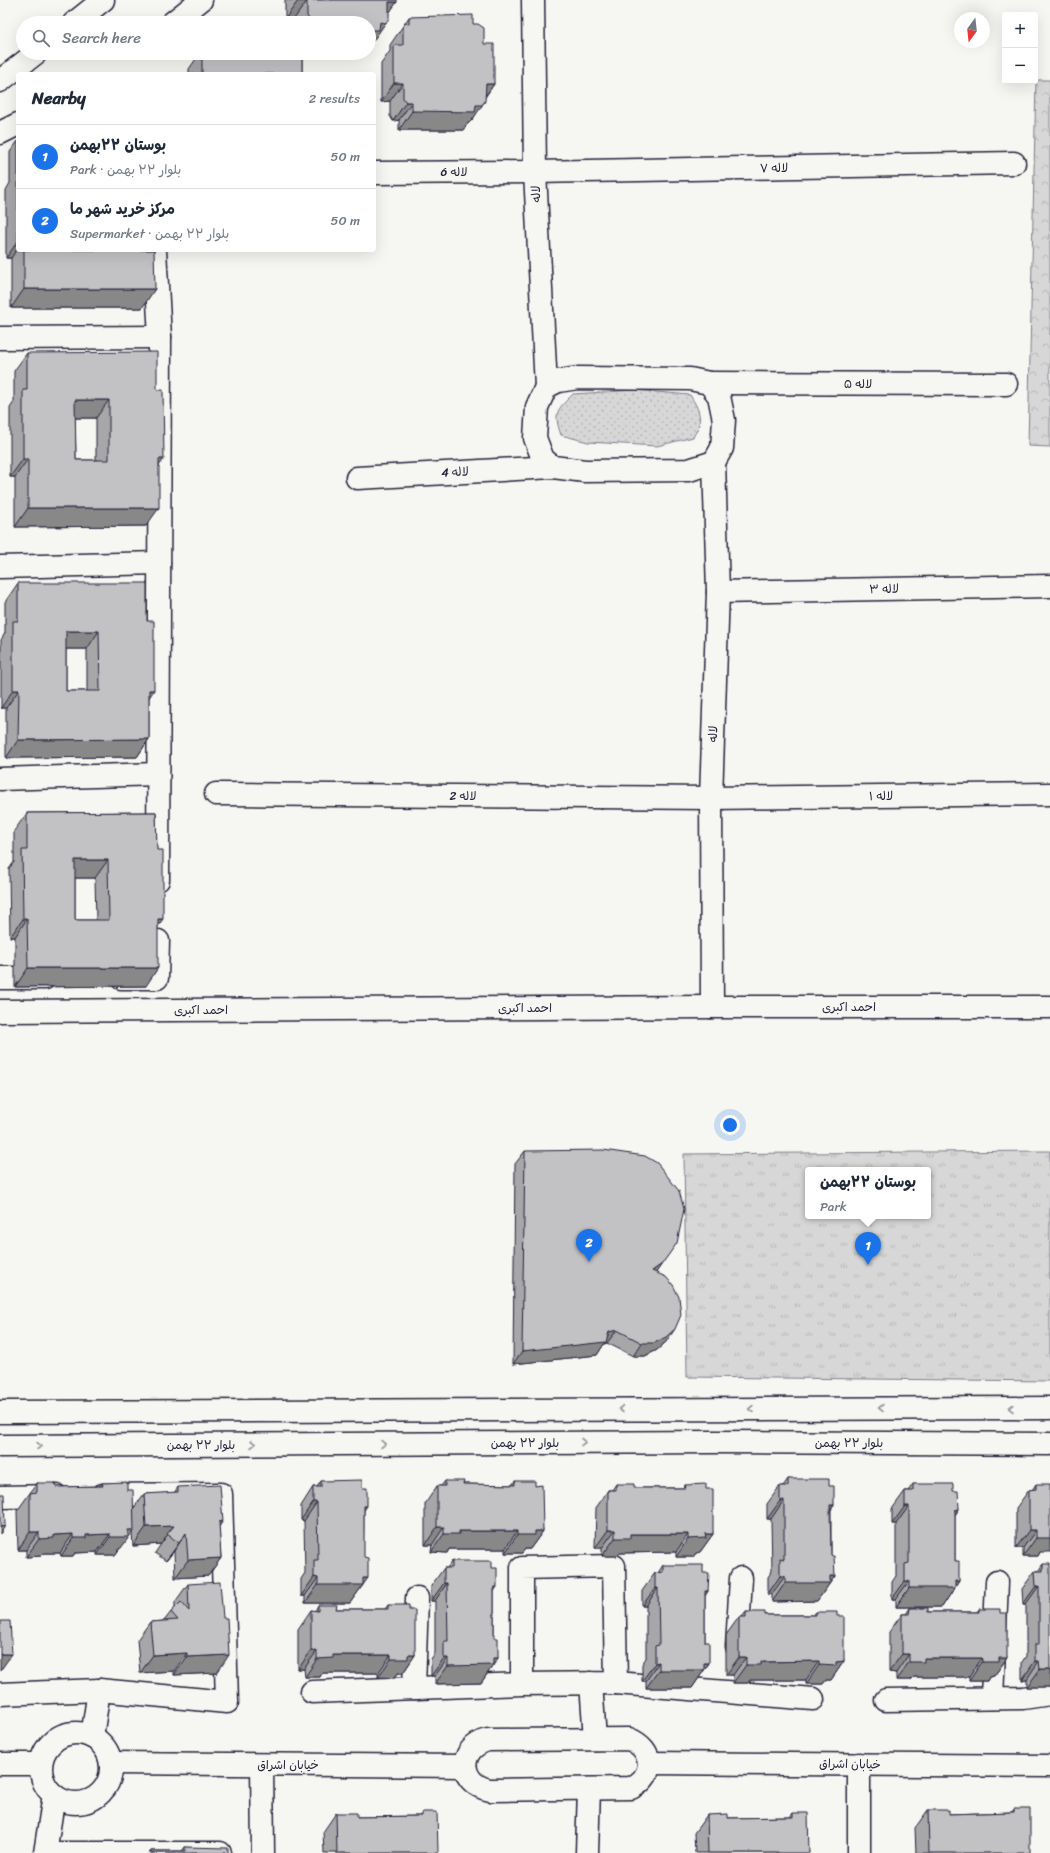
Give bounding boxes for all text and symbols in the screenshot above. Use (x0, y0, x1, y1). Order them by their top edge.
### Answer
north arrow (954, 12, 990, 48)
map controls (1002, 12, 1038, 84)
button: + (1002, 12, 1038, 48)
search box (16, 16, 376, 60)
text: Search here (62, 25, 141, 51)
icon: search (30, 27, 52, 49)
button: − (1002, 48, 1038, 84)
text: Nearby (32, 83, 86, 113)
text: 2 results (309, 87, 360, 110)
text: بوستان ۲۲بهمن (70, 132, 166, 158)
text: 1 (42, 145, 48, 168)
text: 50 m (330, 145, 360, 168)
street label: لاله ۷ (760, 157, 788, 179)
text: Park · بلوار ۲۲ بهمن (70, 158, 181, 181)
street label: لاله 6 (441, 161, 467, 183)
street label: لاله (525, 185, 547, 203)
text: مرکز خرید شهر ما (70, 196, 175, 222)
text: 2 (41, 209, 49, 232)
text: 50 m (330, 209, 360, 232)
text: Supermarket · بلوار ۲۲ بهمن (70, 222, 229, 245)
street label: لاله ۵ (844, 373, 872, 395)
street label: لاله 4 (441, 460, 469, 484)
street label: لاله ۳ (869, 578, 899, 600)
street label: لاله (702, 725, 724, 743)
street label: لاله 2 (450, 785, 476, 807)
street label: لاله ۱ (869, 785, 893, 807)
street label: احمد اکبری (822, 996, 876, 1018)
street label: احمد اکبری (498, 997, 552, 1019)
street label: احمد اکبری (174, 999, 228, 1021)
your location (720, 1115, 740, 1135)
popup (805, 1167, 931, 1219)
text: بوستان ۲۲بهمن (820, 1169, 916, 1195)
text: Park (820, 1195, 847, 1218)
pin: 2 (576, 1229, 602, 1262)
pin: 1 (855, 1232, 881, 1265)
one-way arrow (878, 1404, 884, 1412)
one-way arrow (1008, 1404, 1014, 1412)
one-way arrow (618, 1405, 624, 1413)
one-way arrow (748, 1405, 754, 1413)
street label: بلوار ۲۲ بهمن (491, 1432, 559, 1454)
street label: بلوار ۲۲ بهمن (815, 1432, 883, 1454)
street label: بلوار ۲۲ بهمن (167, 1434, 235, 1456)
one-way arrow (580, 1438, 586, 1446)
one-way arrow (250, 1440, 256, 1448)
one-way arrow (380, 1440, 386, 1448)
one-way arrow (36, 1442, 42, 1450)
street label: خیابان اشراق (819, 1752, 881, 1776)
street label: خیابان اشراق (257, 1754, 319, 1776)

